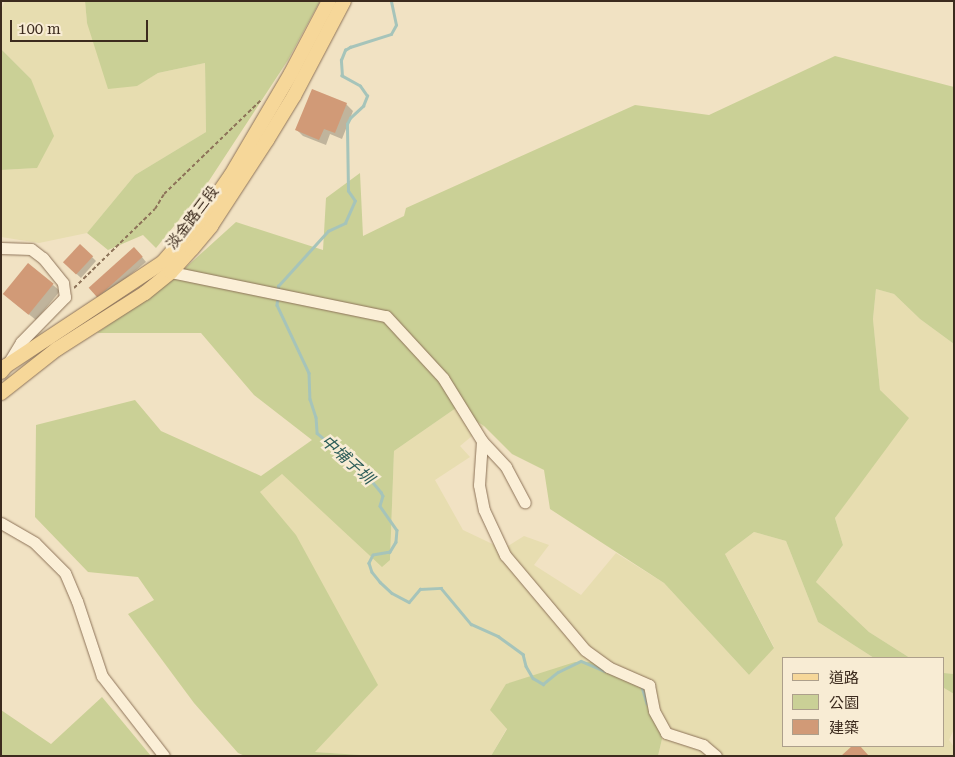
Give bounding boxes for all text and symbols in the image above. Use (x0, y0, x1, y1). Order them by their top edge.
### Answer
scale bar (12, 10, 150, 42)
text: 100 m (18, 20, 61, 38)
street label: 淡金路三段 (163, 183, 223, 253)
water label: 中埔子圳 (317, 431, 377, 489)
legend (782, 657, 945, 747)
text: 道路 (829, 669, 859, 687)
text: 公園 (829, 694, 859, 712)
text: 建築 (829, 719, 859, 737)

